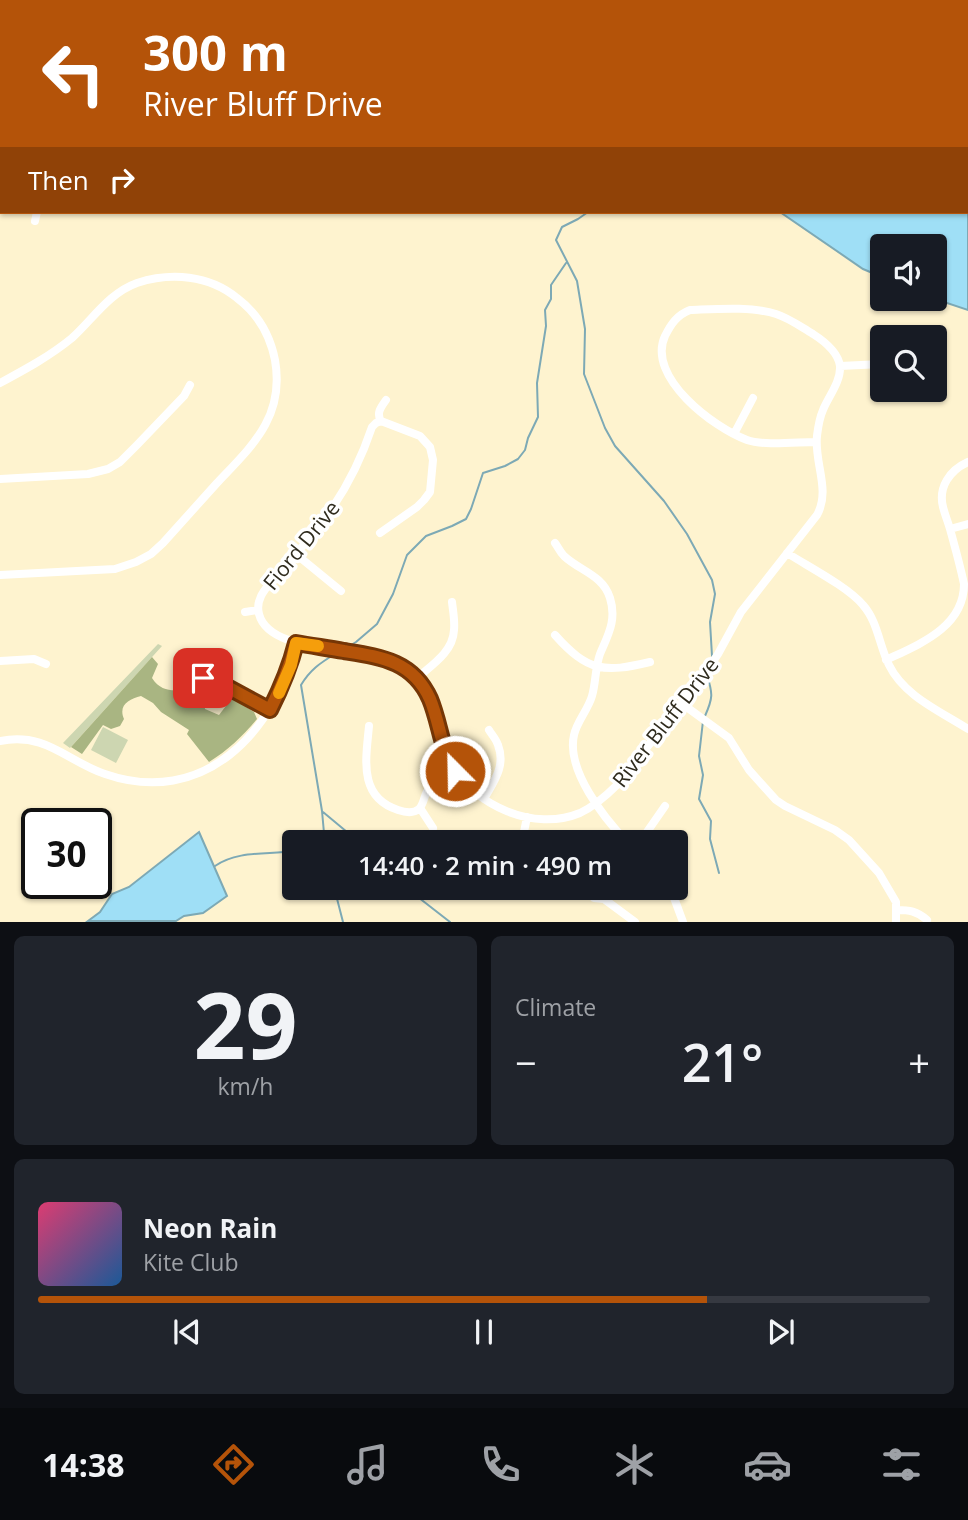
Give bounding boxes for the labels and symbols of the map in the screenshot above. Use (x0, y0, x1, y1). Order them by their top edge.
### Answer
street label: Fiord Drive (256, 495, 346, 595)
pin (173, 648, 233, 708)
street label: River Bluff Drive (606, 651, 724, 793)
position arrow (418, 734, 492, 808)
speed limit sign: 30 (21, 808, 112, 899)

